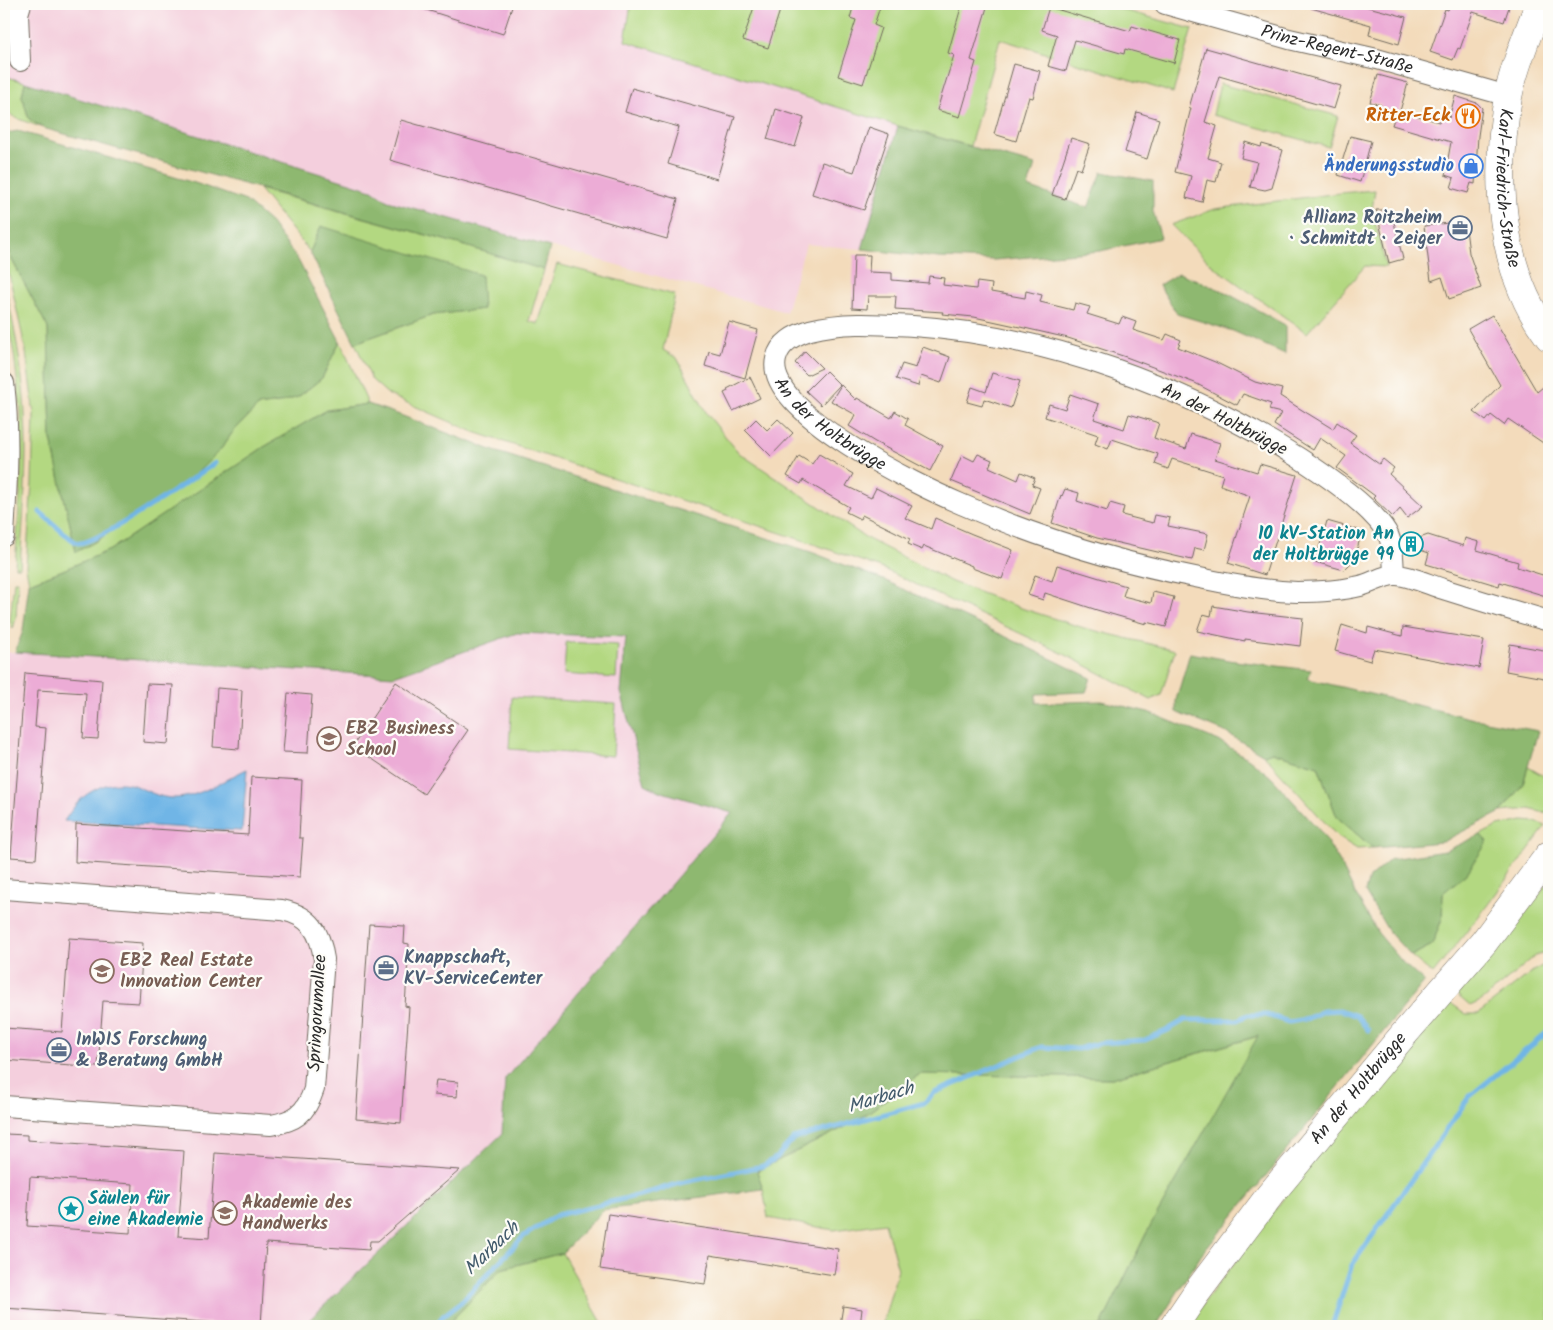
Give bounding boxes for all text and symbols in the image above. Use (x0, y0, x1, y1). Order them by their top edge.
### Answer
street label: Prinz-Regent-Straße (1258, 17, 1416, 83)
place label: Ritter-Eck (1366, 102, 1451, 131)
restaurant icon: Ritter-Eck (1455, 103, 1481, 129)
street label: Karl-Friedrich-Straße (1487, 106, 1528, 271)
place label: Änderungsstudio (1324, 152, 1454, 181)
shop icon: Änderungsstudio (1458, 153, 1484, 179)
place label: Allianz Roitzheim · Schmitdt · Zeiger (1289, 204, 1443, 254)
office icon: Allianz Roitzheim · Schmitdt · Zeiger (1447, 215, 1473, 241)
street label: An der Holtbrügge (765, 372, 892, 479)
street label: An der Holtbrügge (1156, 376, 1292, 464)
place label: 10 kV-Station An der Holtbrügge 99 (1253, 520, 1394, 570)
building icon: 10 kV-Station An der Holtbrügge 99 (1398, 531, 1424, 557)
place label: EBZ Business School (346, 715, 455, 765)
school or university icon: EBZ Business School (316, 726, 342, 752)
place label: Knappschaft, KV-ServiceCenter (404, 944, 544, 994)
place label: EBZ Real Estate Innovation Center (120, 947, 263, 997)
street label: Springorumallee (300, 954, 336, 1072)
office icon: Knappschaft, KV-ServiceCenter (373, 955, 399, 981)
school or university icon: EBZ Real Estate Innovation Center (89, 958, 115, 984)
place label: InWIS Forschung & Beratung GmbH (76, 1026, 223, 1076)
street label: An der Holtbrügge (1303, 1026, 1414, 1151)
office icon: InWIS Forschung & Beratung GmbH (46, 1037, 72, 1063)
water label: Marbach (844, 1073, 919, 1122)
place label: Säulen für eine Akademie (88, 1185, 203, 1235)
place label: Akademie des Handwerks (242, 1189, 353, 1239)
place icon: Säulen für eine Akademie (58, 1196, 84, 1222)
school or university icon: Akademie des Handwerks (212, 1200, 238, 1226)
water label: Marbach (457, 1213, 528, 1283)

